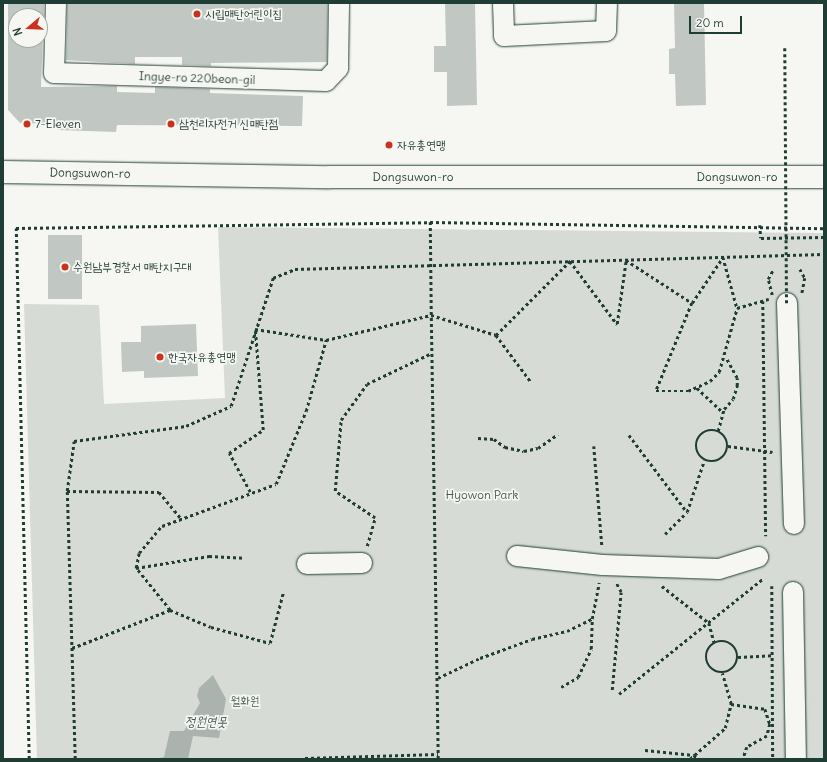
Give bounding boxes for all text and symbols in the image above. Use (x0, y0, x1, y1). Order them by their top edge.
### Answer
place label: 시립매탄어린이집 (205, 7, 282, 21)
north arrow (8, 8, 48, 48)
scale bar (691, 8, 744, 34)
marker: 시립매탄어린이집 (192, 9, 202, 19)
text: 20 m (696, 15, 724, 30)
text: N (10, 26, 25, 37)
street label: Ingye-ro 220beon-gil (139, 69, 255, 87)
place label: 7-Eleven (35, 117, 81, 131)
place label: 삼천리자전거 신매탄점 (179, 117, 278, 131)
marker: 7-Eleven (22, 119, 32, 129)
marker: 삼천리자전거 신매탄점 (166, 119, 176, 129)
place label: 자유총연맹 (397, 138, 445, 152)
marker: 자유총연맹 (384, 140, 394, 150)
street label: Dongsuwon-ro (49, 165, 131, 181)
street label: Dongsuwon-ro (373, 170, 453, 184)
street label: Dongsuwon-ro (697, 170, 777, 184)
place label: 수원남부경찰서 매탄지구대 (73, 260, 192, 274)
marker: 수원남부경찰서 매탄지구대 (60, 262, 70, 272)
place label: 한국자유총연맹 (168, 350, 236, 364)
marker: 한국자유총연맹 (155, 352, 165, 362)
park label: Hyowon Park (446, 488, 518, 502)
park label: 월화원 (231, 694, 259, 708)
water label: 정원연못 (185, 714, 227, 730)

